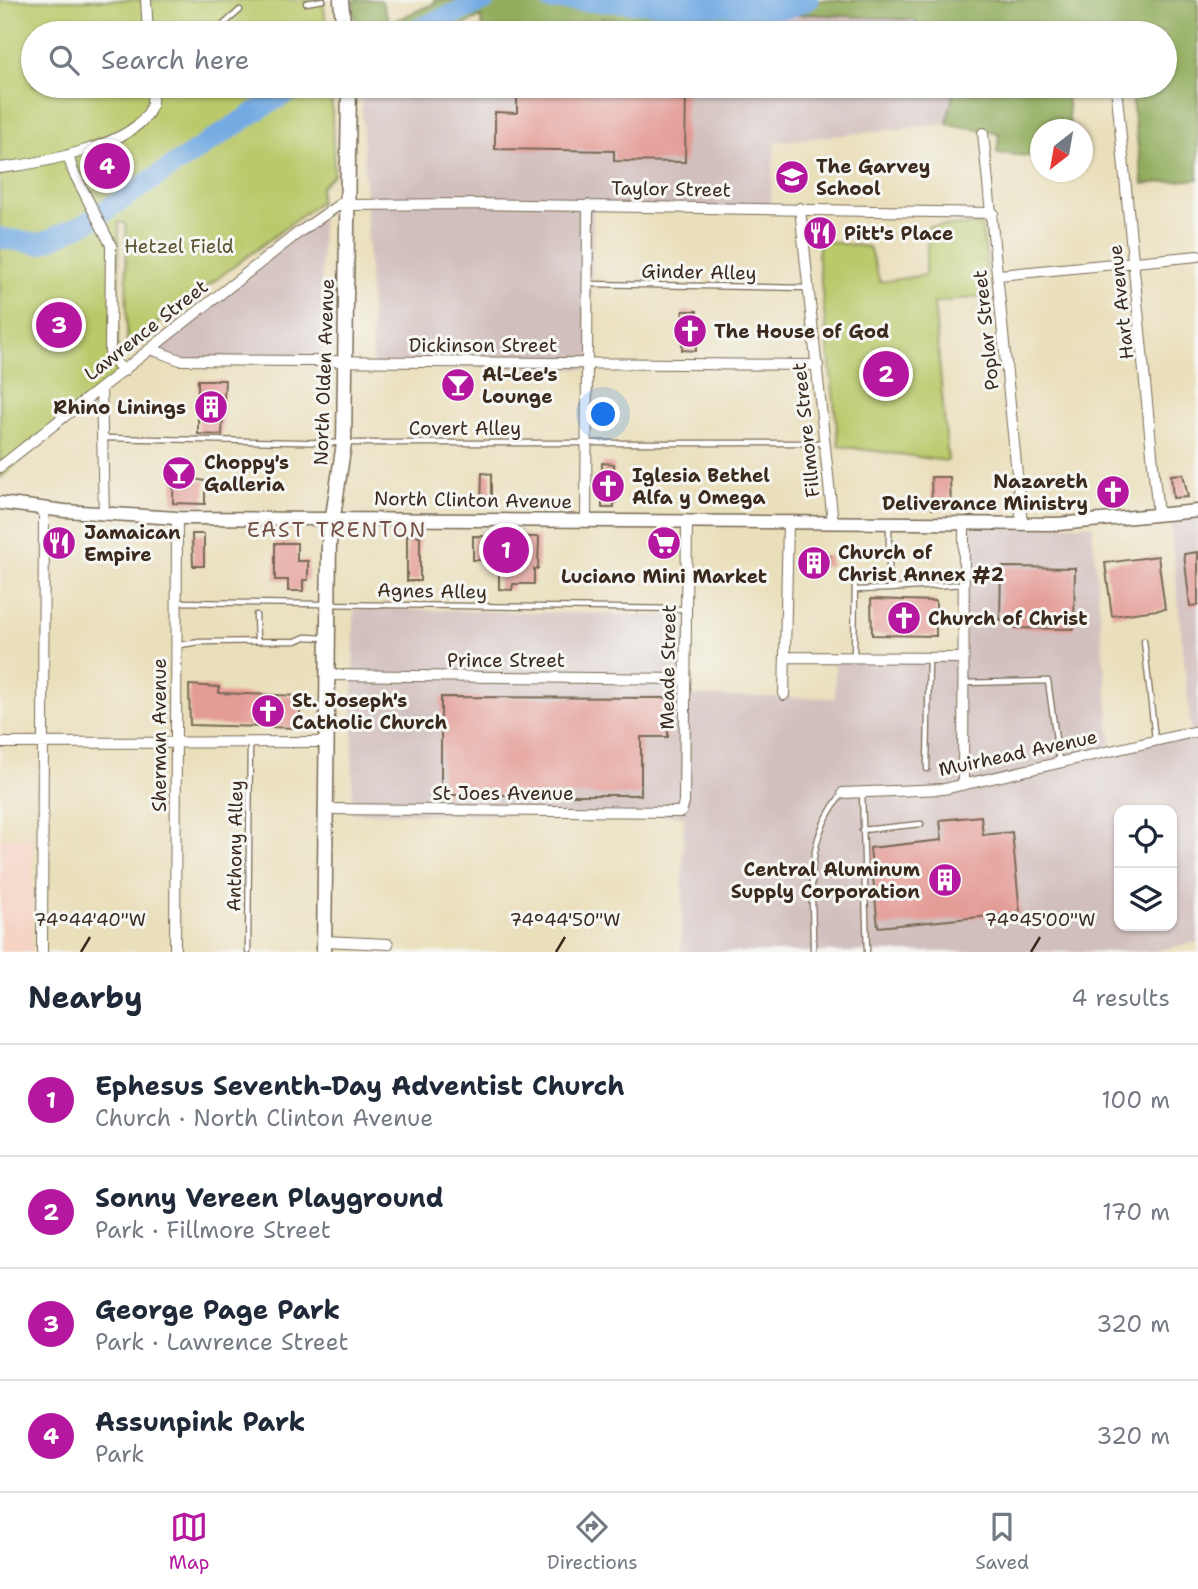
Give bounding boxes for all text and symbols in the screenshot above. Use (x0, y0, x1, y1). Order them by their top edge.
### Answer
search box (21, 21, 1177, 98)
icon: search (45, 41, 83, 79)
text: Search here (101, 42, 250, 77)
north arrow (1030, 119, 1093, 182)
pin: 4 (84, 140, 130, 192)
place label: The Garvey School (816, 154, 930, 201)
school or university icon: The Garvey School (773, 158, 811, 196)
street label: Taylor Street (611, 175, 731, 203)
restaurant icon: Pitt's Place (801, 214, 839, 252)
place label: Pitt's Place (844, 221, 953, 246)
park label: Hetzel Field (124, 234, 234, 259)
street label: Hart Avenue (1103, 243, 1139, 361)
street label: Ginder Alley (641, 258, 757, 286)
street label: Poplar Street (967, 268, 1005, 392)
street label: Lawrence Street (79, 274, 213, 386)
street label: North Olden Avenue (308, 278, 340, 466)
pin: 3 (36, 299, 82, 351)
church icon: The House of God (671, 312, 709, 350)
place label: The House of God (714, 319, 889, 344)
street label: Dickinson Street (409, 333, 557, 358)
pin: 2 (863, 348, 909, 400)
street label: Fillmore Street (786, 361, 826, 499)
place label: Al-Lee's Lounge (482, 362, 558, 409)
bar icon: Al-Lee's Lounge (439, 366, 477, 404)
building icon: Rhino Linings (192, 388, 230, 426)
place label: Rhino Linings (53, 395, 186, 420)
your location (586, 397, 620, 431)
street label: Covert Alley (409, 416, 521, 441)
place label: Choppy's Galleria (204, 450, 289, 497)
bar icon: Choppy's Galleria (160, 454, 198, 492)
place label: Iglesia Bethel Alfa y Omega (632, 463, 770, 510)
church icon: Iglesia Bethel Alfa y Omega (589, 467, 627, 505)
place label: Nazareth Deliverance Ministry (882, 469, 1088, 516)
church icon: Nazareth Deliverance Ministry (1094, 473, 1132, 511)
street label: North Clinton Avenue (374, 486, 572, 514)
district label: EAST TRENTON (247, 516, 427, 544)
place label: Jamaican Empire (84, 520, 181, 567)
restaurant icon: Jamaican Empire (40, 524, 78, 562)
pin: 1 (483, 524, 529, 576)
supermarket icon: Luciano Mini Market (645, 524, 683, 562)
place label: Church of Christ Annex #2 (838, 540, 1004, 587)
building icon: Church of Christ Annex #2 (795, 544, 833, 582)
place label: Luciano Mini Market (561, 564, 767, 589)
street label: Agnes Alley (377, 578, 487, 604)
church icon: Church of Christ (885, 599, 923, 637)
street label: Meade Street (654, 604, 682, 730)
place label: Church of Christ (928, 606, 1088, 631)
street label: Prince Street (447, 648, 565, 673)
street label: Sherman Avenue (147, 658, 172, 812)
place label: St. Joseph's Catholic Church (292, 688, 448, 735)
church icon: St. Joseph's Catholic Church (249, 692, 287, 730)
street label: Muirhead Avenue (936, 724, 1100, 782)
street label: Anthony Alley (221, 780, 249, 912)
street label: St Joes Avenue (432, 781, 574, 806)
map controls (1114, 805, 1177, 931)
button: locate (1114, 805, 1177, 868)
place label: Central Aluminum Supply Corporation (731, 857, 920, 904)
building icon: Central Aluminum Supply Corporation (926, 861, 964, 899)
button: layers (1114, 868, 1177, 931)
text: 74°44'40"W (34, 908, 146, 932)
text: 74°44'50"W (509, 908, 621, 932)
text: 74°45'00"W (985, 908, 1095, 932)
text: Nearby (28, 977, 143, 1018)
text: 4 results (1071, 983, 1170, 1013)
text: Ephesus Seventh-Day Adventist Church (95, 1068, 625, 1103)
text: 1 (46, 1085, 56, 1115)
text: 100 m (1101, 1085, 1170, 1115)
text: Church · North Clinton Avenue (95, 1103, 433, 1133)
text: Sonny Vereen Playground (95, 1180, 444, 1215)
text: 2 (43, 1197, 59, 1227)
text: 170 m (1102, 1197, 1170, 1227)
text: Park · Fillmore Street (95, 1215, 331, 1245)
text: George Page Park (95, 1292, 340, 1327)
text: 3 (43, 1309, 59, 1339)
text: 320 m (1096, 1309, 1170, 1339)
text: Park · Lawrence Street (95, 1327, 349, 1357)
text: Assunpink Park (95, 1404, 305, 1439)
text: 4 (43, 1421, 59, 1451)
text: 320 m (1096, 1421, 1170, 1451)
text: Park (95, 1439, 144, 1469)
tab: Map (169, 1508, 209, 1575)
tab: Directions (547, 1508, 638, 1575)
tab: Saved (975, 1508, 1029, 1575)

